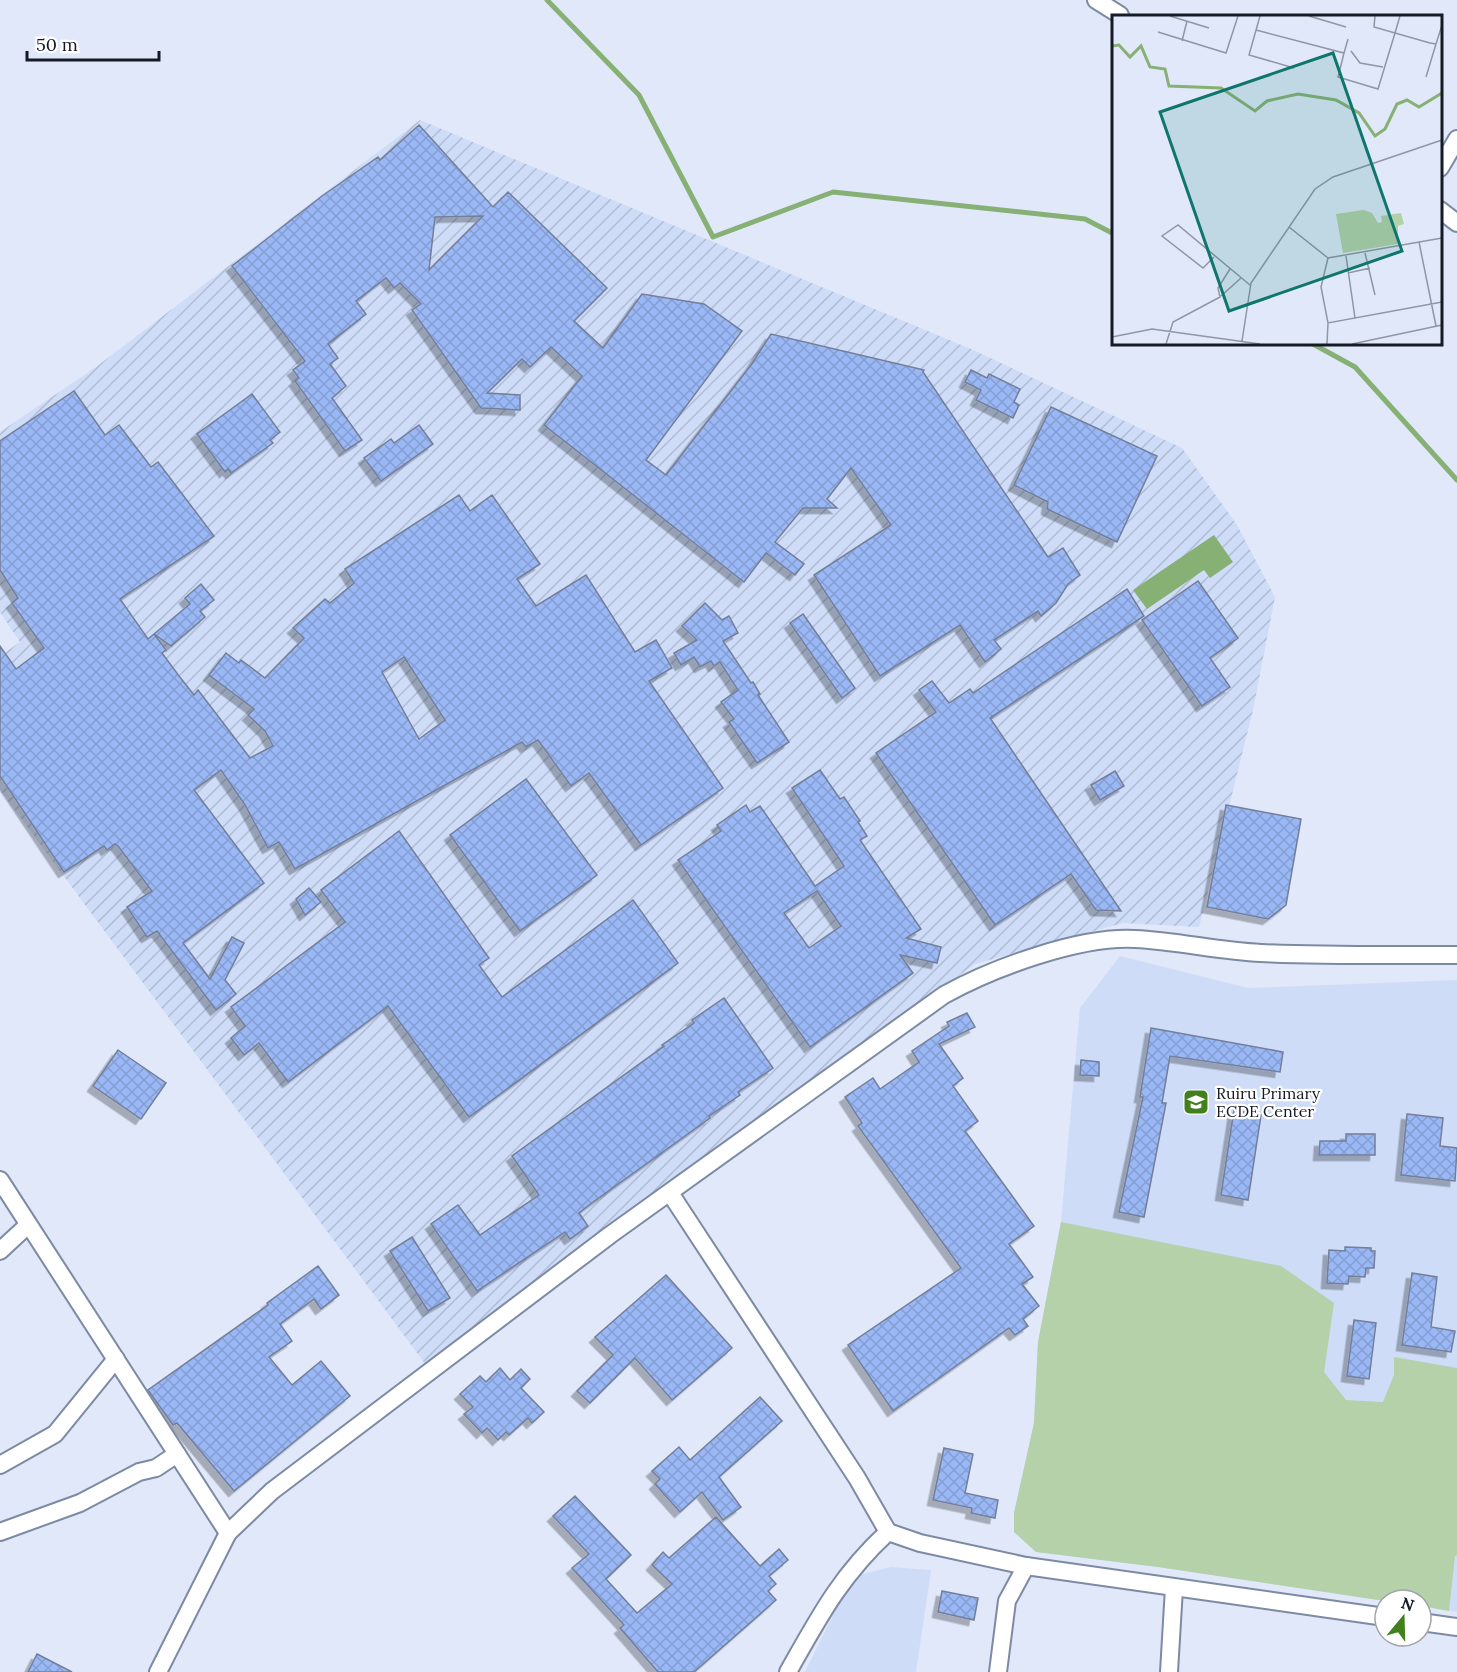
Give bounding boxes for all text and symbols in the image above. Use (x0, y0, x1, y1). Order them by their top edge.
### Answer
inset map (1112, 15, 1442, 345)
scale bar (27, 24, 159, 62)
text: 50 m (36, 33, 78, 56)
place label: Ruiru Primary ECDE Center (1216, 1083, 1321, 1121)
school or university icon: Ruiru Primary ECDE Center (1181, 1087, 1211, 1117)
north arrow (1373, 1588, 1433, 1648)
text: N (1399, 1592, 1417, 1615)

